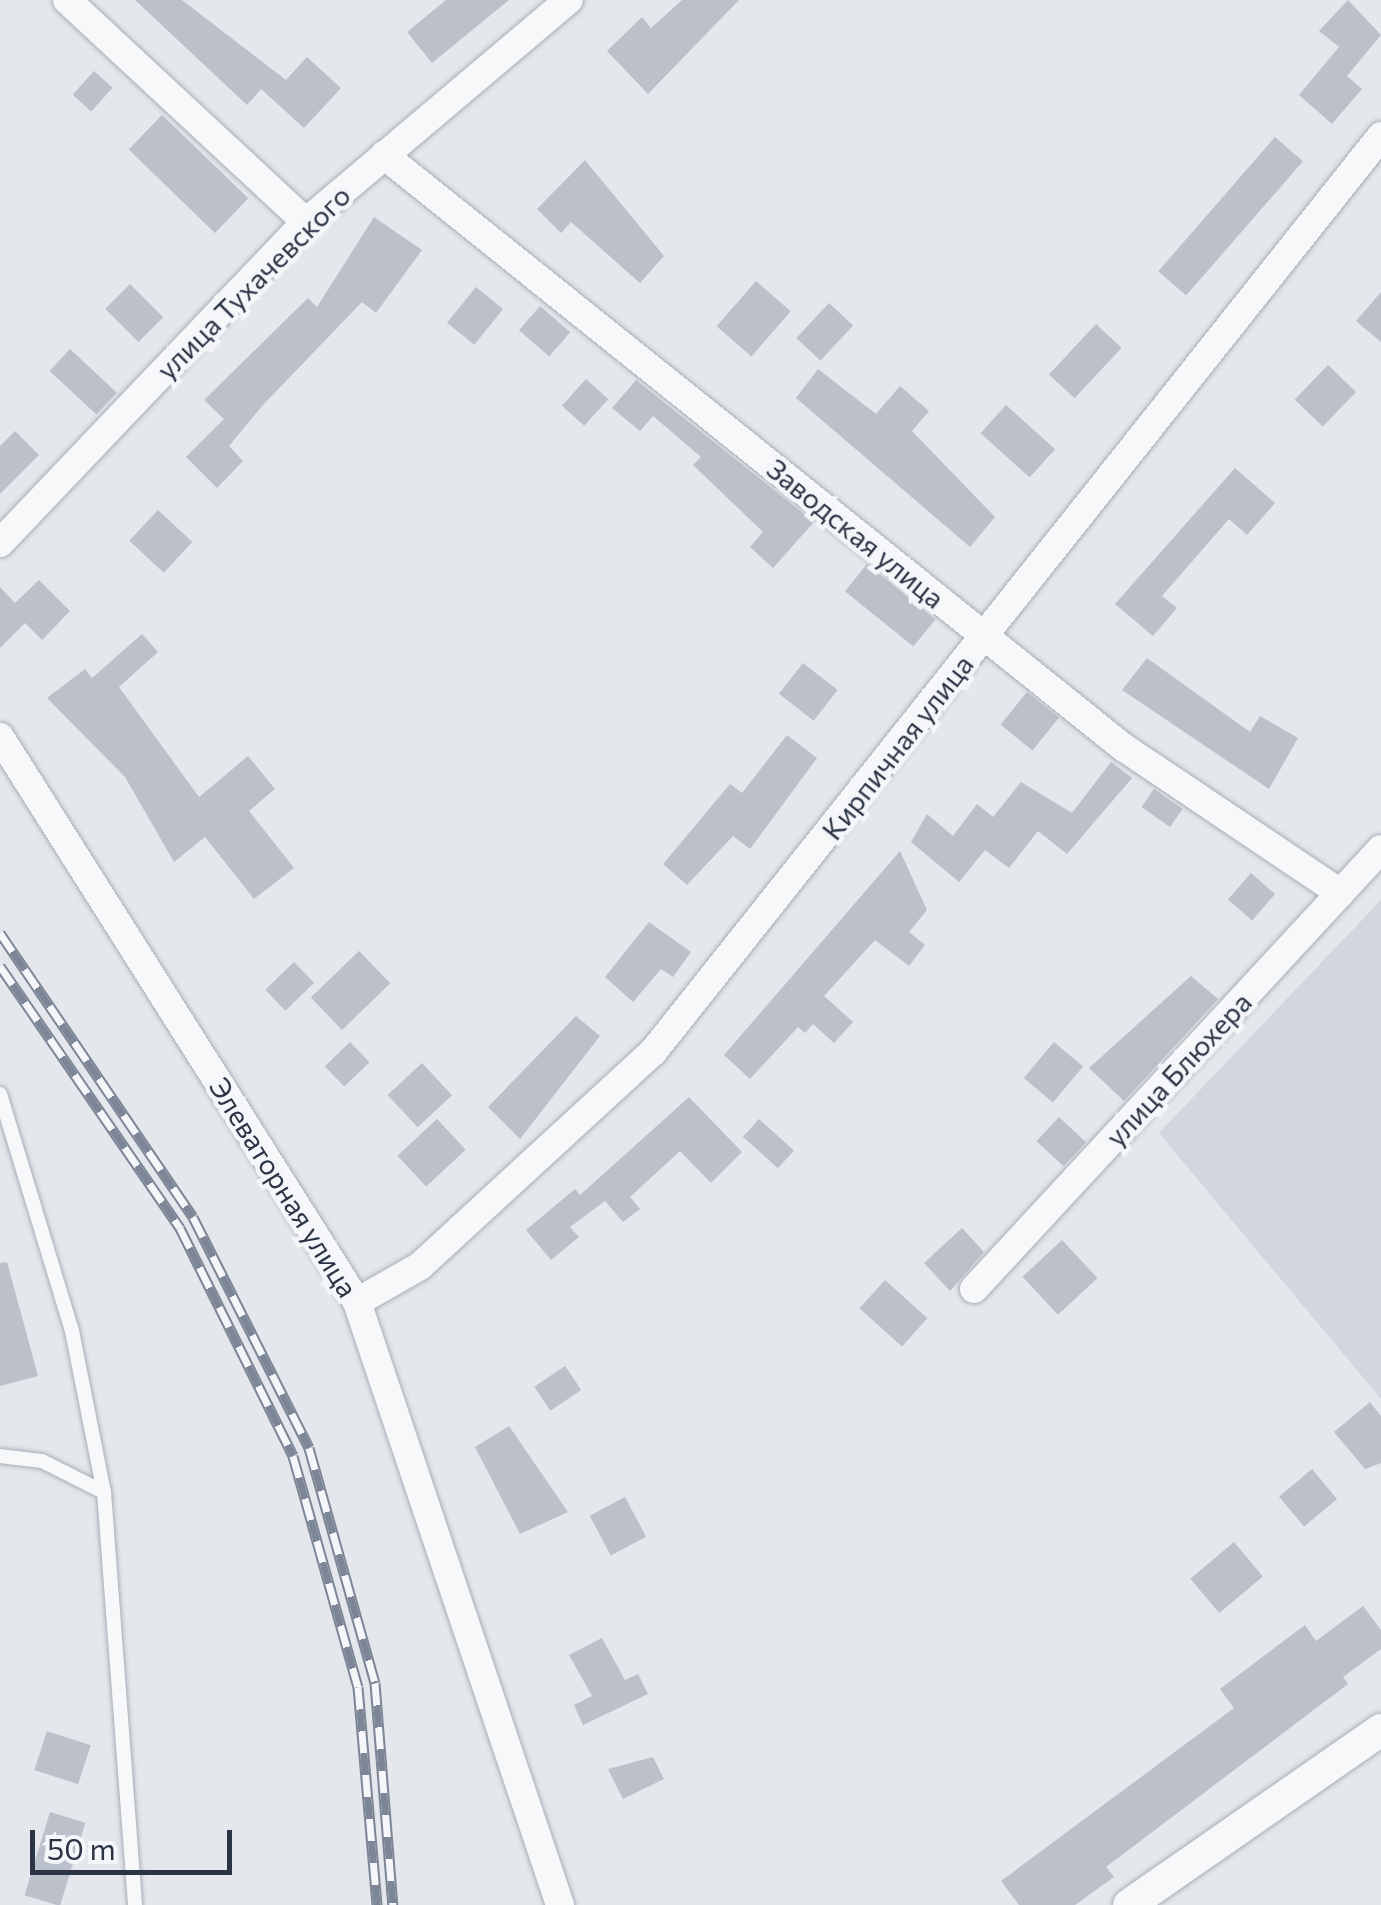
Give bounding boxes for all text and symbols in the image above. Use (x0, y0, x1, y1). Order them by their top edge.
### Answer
street label: улица Тухачевского (149, 178, 357, 386)
street label: Заводская улица (761, 451, 951, 615)
street label: Кирпичная улица (814, 648, 980, 846)
street label: улица Блюхера (1098, 985, 1258, 1153)
street label: Элеваторная улица (203, 1071, 365, 1303)
scale bar (35, 1810, 238, 1872)
text: 50 m (47, 1829, 116, 1866)

